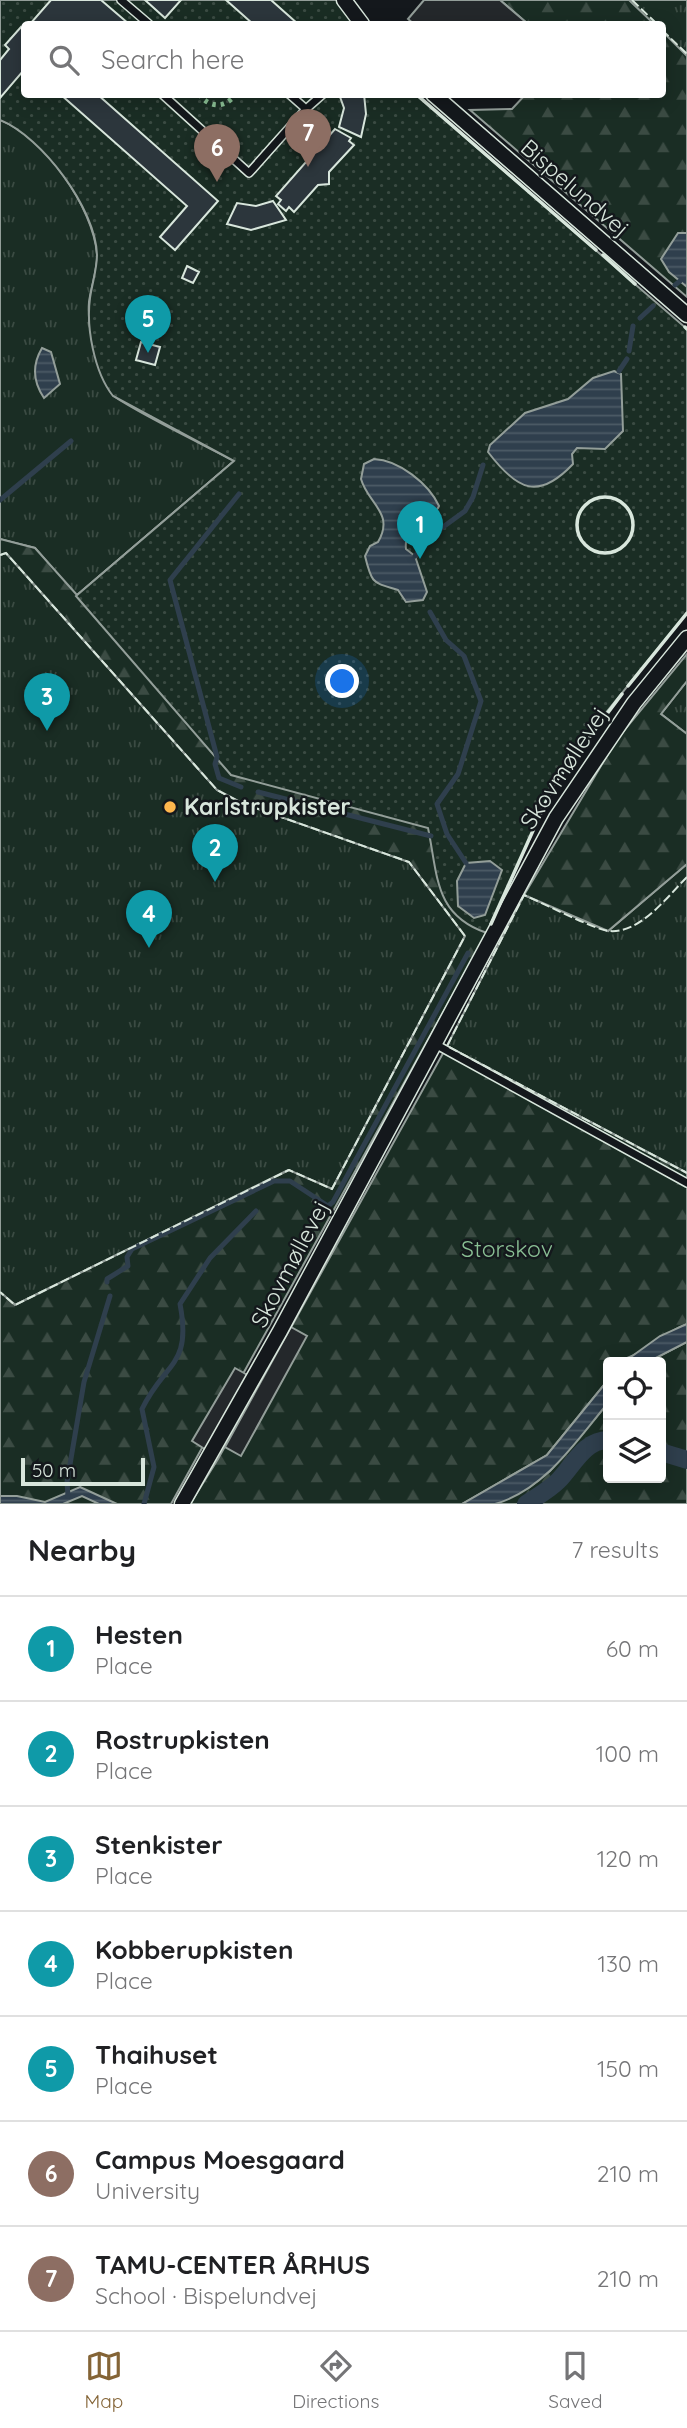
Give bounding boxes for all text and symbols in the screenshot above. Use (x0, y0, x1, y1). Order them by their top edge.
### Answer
search box (21, 21, 666, 98)
icon: search (45, 41, 83, 79)
text: Search here (101, 43, 245, 76)
pin: 7 (285, 109, 331, 167)
pin: 6 (194, 124, 240, 182)
street label: Bispelundvej (515, 133, 636, 243)
pin: 5 (125, 295, 171, 353)
pin: 1 (397, 501, 443, 559)
your location (325, 664, 359, 698)
pin: 3 (24, 673, 70, 731)
street label: Skovmøllevej (513, 701, 614, 834)
place label: Karlstrupkister (184, 792, 351, 821)
marker: Karlstrupkister (162, 799, 178, 815)
pin: 2 (192, 824, 238, 882)
pin: 4 (126, 890, 172, 948)
street label: Skovmøllevej (244, 1195, 335, 1332)
park label: Storskov (461, 1234, 553, 1263)
map controls (603, 1357, 666, 1483)
button: locate (603, 1357, 666, 1420)
button: layers (603, 1420, 666, 1483)
scale bar (21, 1455, 145, 1487)
text: 50 m (32, 1458, 76, 1482)
text: Nearby (28, 1531, 136, 1569)
text: 7 results (571, 1535, 659, 1564)
text: Hesten (95, 1618, 183, 1651)
text: 1 (47, 1634, 55, 1663)
text: 60 m (606, 1634, 659, 1663)
text: Place (95, 1651, 153, 1680)
text: Rostrupkisten (95, 1723, 270, 1756)
text: 2 (44, 1739, 58, 1768)
text: 100 m (596, 1739, 659, 1768)
text: Place (95, 1756, 153, 1785)
text: Stenkister (95, 1828, 222, 1861)
text: 3 (45, 1844, 57, 1873)
text: 120 m (597, 1844, 659, 1873)
text: Place (95, 1861, 153, 1890)
text: Kobberupkisten (95, 1933, 293, 1966)
text: 4 (44, 1949, 58, 1978)
text: 130 m (597, 1949, 659, 1978)
text: Place (95, 1966, 153, 1995)
text: Thaihuset (95, 2038, 218, 2071)
text: 5 (44, 2054, 58, 2083)
text: 150 m (597, 2054, 659, 2083)
text: Place (95, 2071, 153, 2100)
text: Campus Moesgaard (95, 2143, 345, 2176)
text: 6 (45, 2159, 57, 2188)
text: 210 m (597, 2159, 659, 2188)
text: University (95, 2176, 200, 2205)
text: TAMU-CENTER ÅRHUS (95, 2248, 370, 2281)
text: 7 (45, 2264, 57, 2293)
text: 210 m (597, 2264, 659, 2293)
text: School · Bispelundvej (95, 2281, 317, 2310)
tab: Map (85, 2347, 123, 2413)
tab: Directions (292, 2347, 379, 2413)
tab: Saved (548, 2347, 603, 2413)

